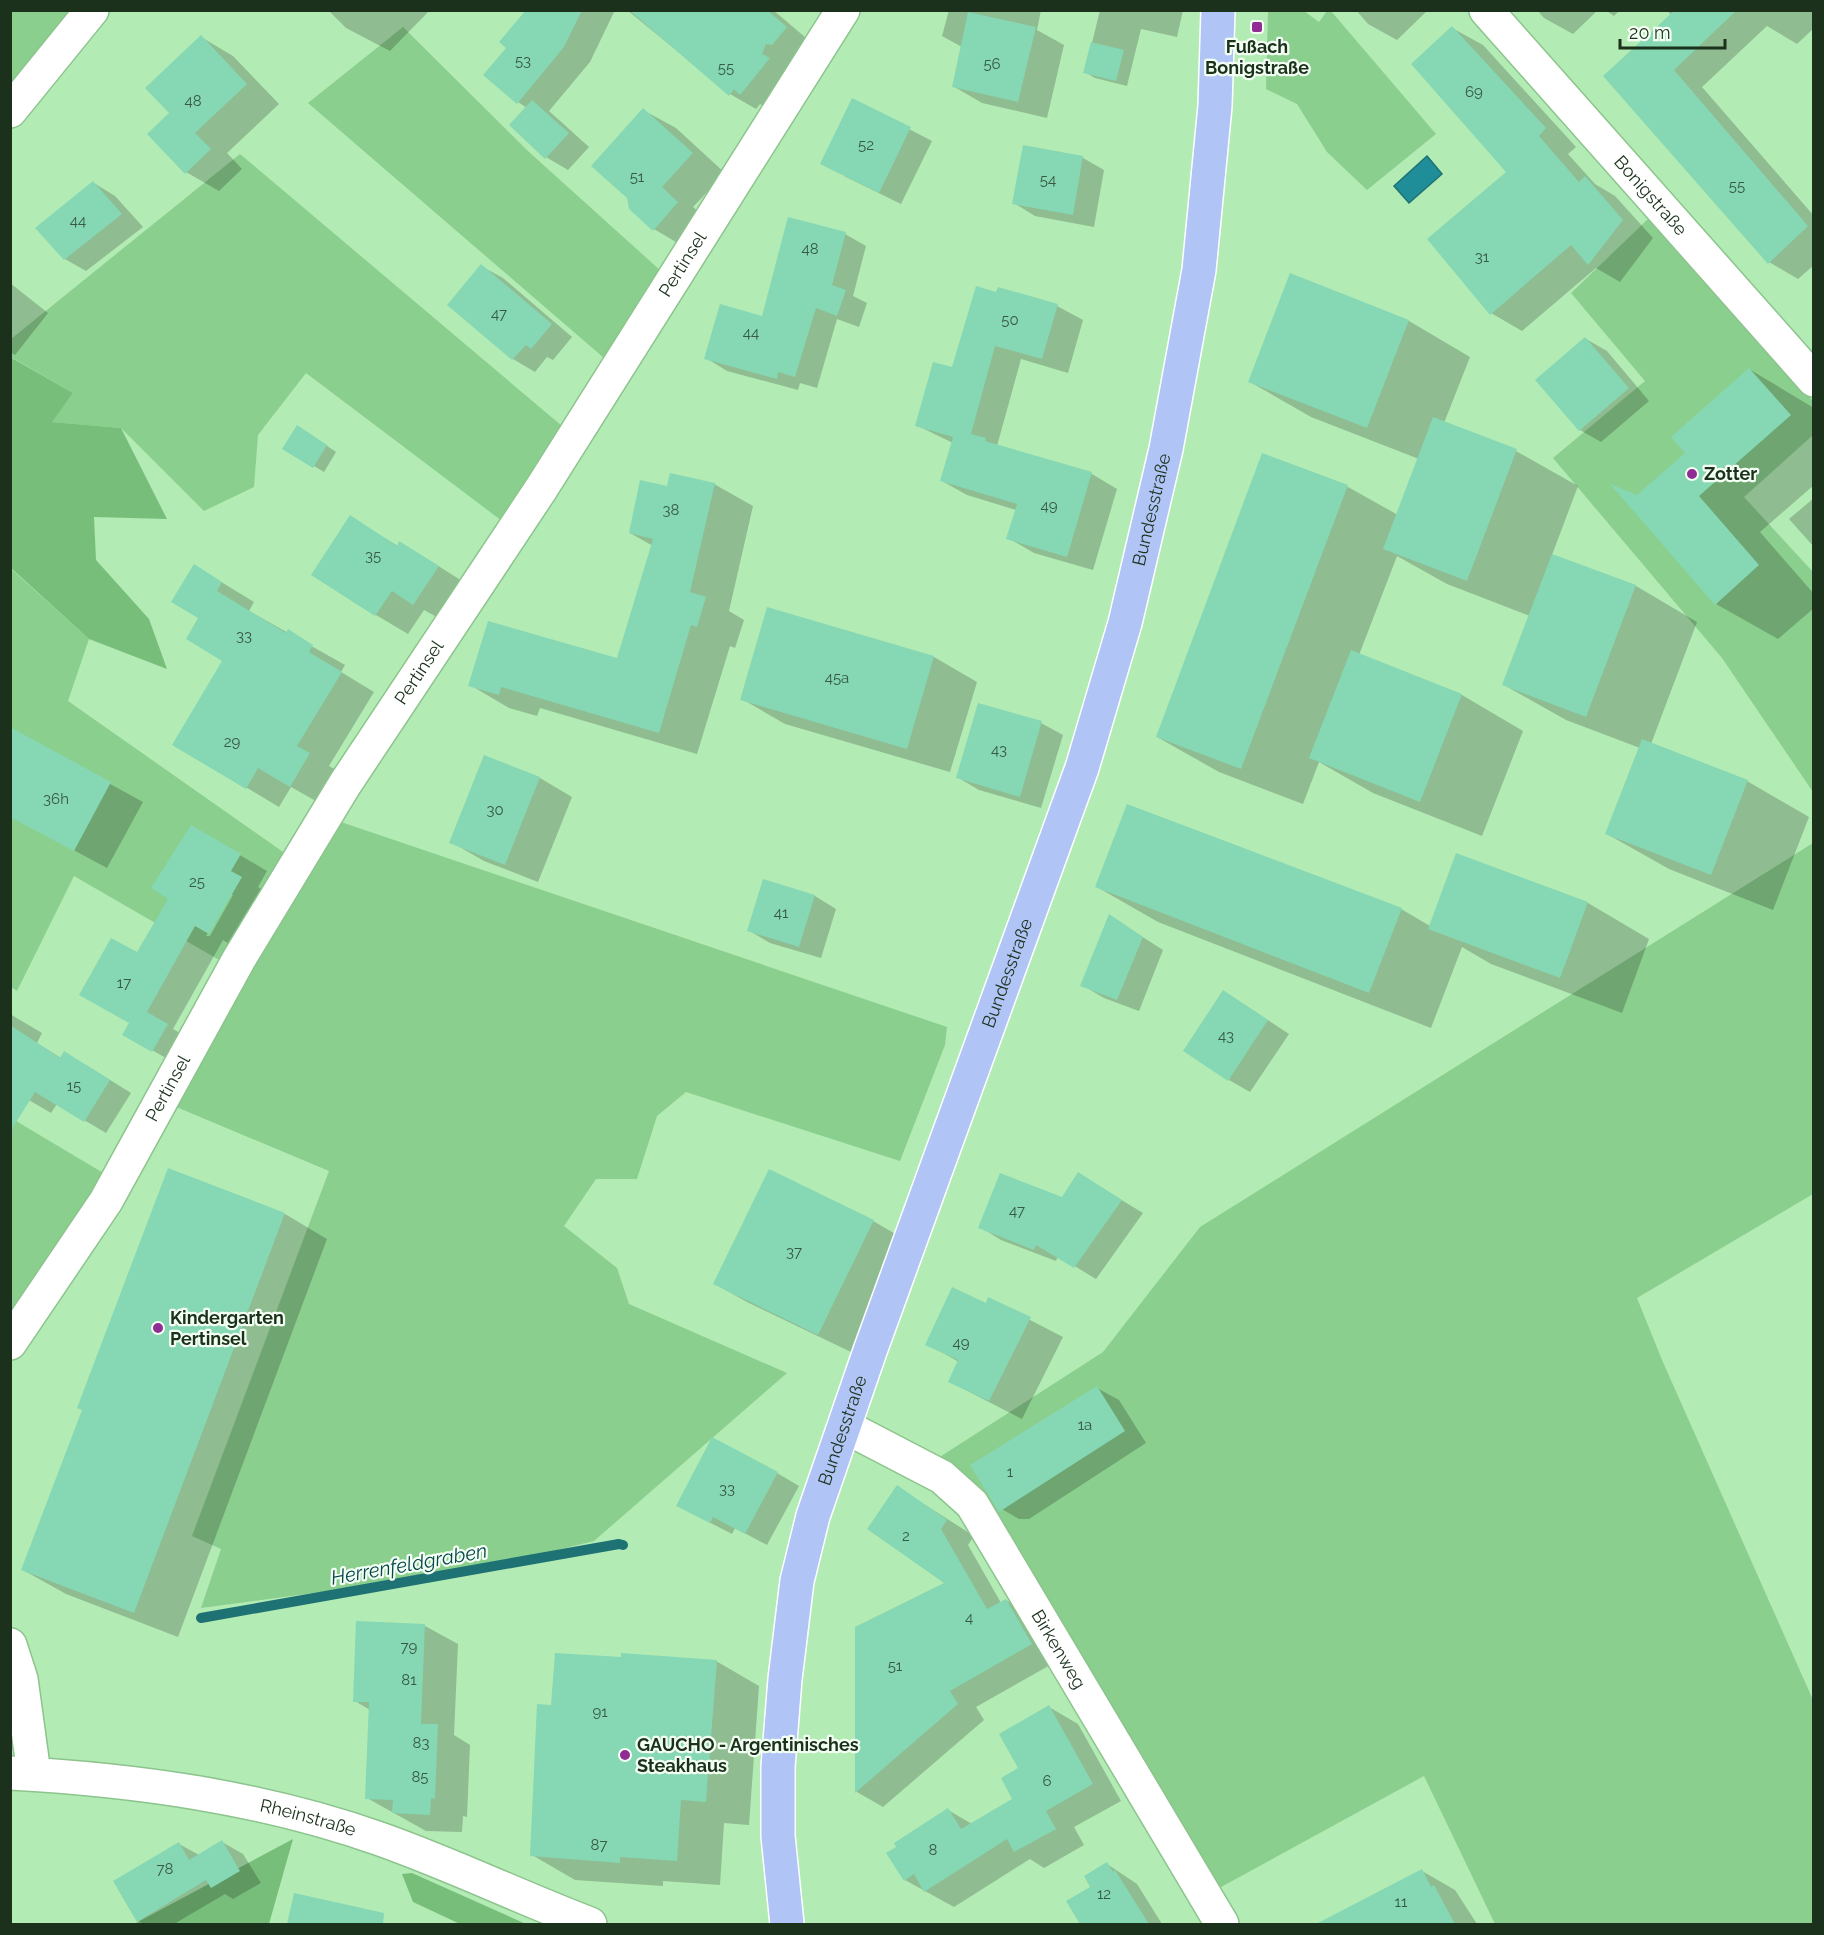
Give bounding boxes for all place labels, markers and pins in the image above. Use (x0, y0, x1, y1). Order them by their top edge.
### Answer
marker: Fußach Bonigstraße (1250, 20, 1264, 34)
place label: Fußach Bonigstraße (1205, 36, 1309, 78)
place label: Zotter (1704, 463, 1757, 484)
marker: Zotter (1685, 467, 1699, 481)
place label: Kindergarten Pertinsel (170, 1307, 284, 1349)
marker: Kindergarten Pertinsel (151, 1321, 165, 1335)
place label: GAUCHO - Argentinisches Steakhaus (637, 1734, 859, 1776)
marker: GAUCHO - Argentinisches Steakhaus (618, 1748, 632, 1762)

